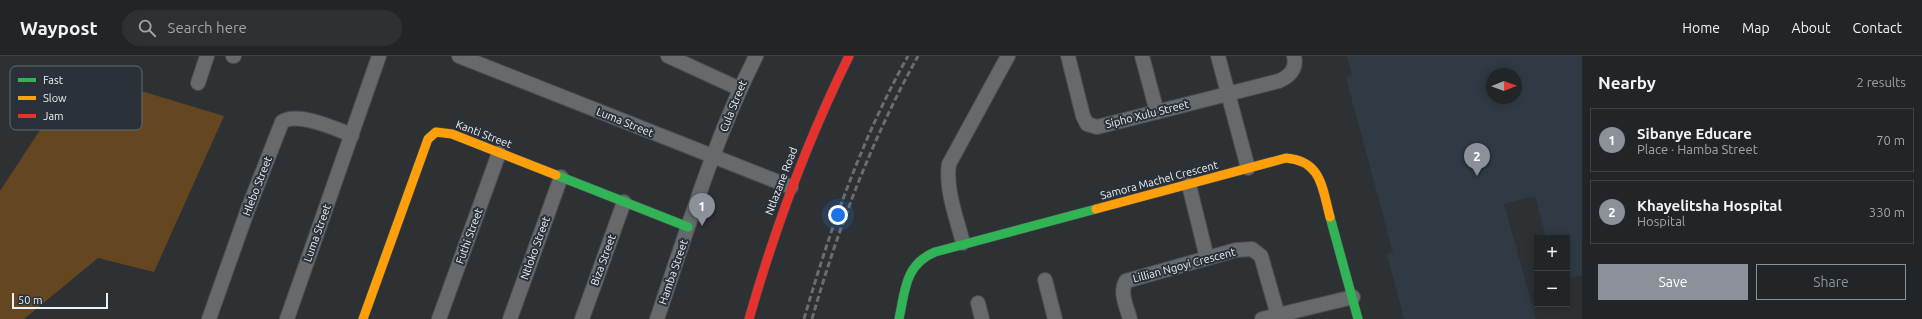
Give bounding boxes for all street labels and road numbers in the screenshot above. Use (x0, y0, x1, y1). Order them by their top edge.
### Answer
street label: Cula Street (717, 78, 749, 134)
street label: Sipho Xulu Street (1104, 98, 1191, 130)
street label: Luma Street (595, 105, 656, 139)
street label: Kanti Street (454, 118, 514, 150)
street label: Ntlazane Road (763, 145, 799, 217)
street label: Hlebo Street (240, 154, 274, 217)
street label: Samora Machel Crescent (1099, 158, 1220, 201)
street label: Luma Street (301, 202, 333, 263)
street label: Futhi Street (453, 206, 485, 266)
street label: Ntloko Street (518, 214, 552, 281)
street label: Biza Street (588, 232, 618, 287)
street label: Hamba Street (656, 237, 690, 306)
street label: Lillian Ngoyi Crescent (1131, 245, 1237, 284)

